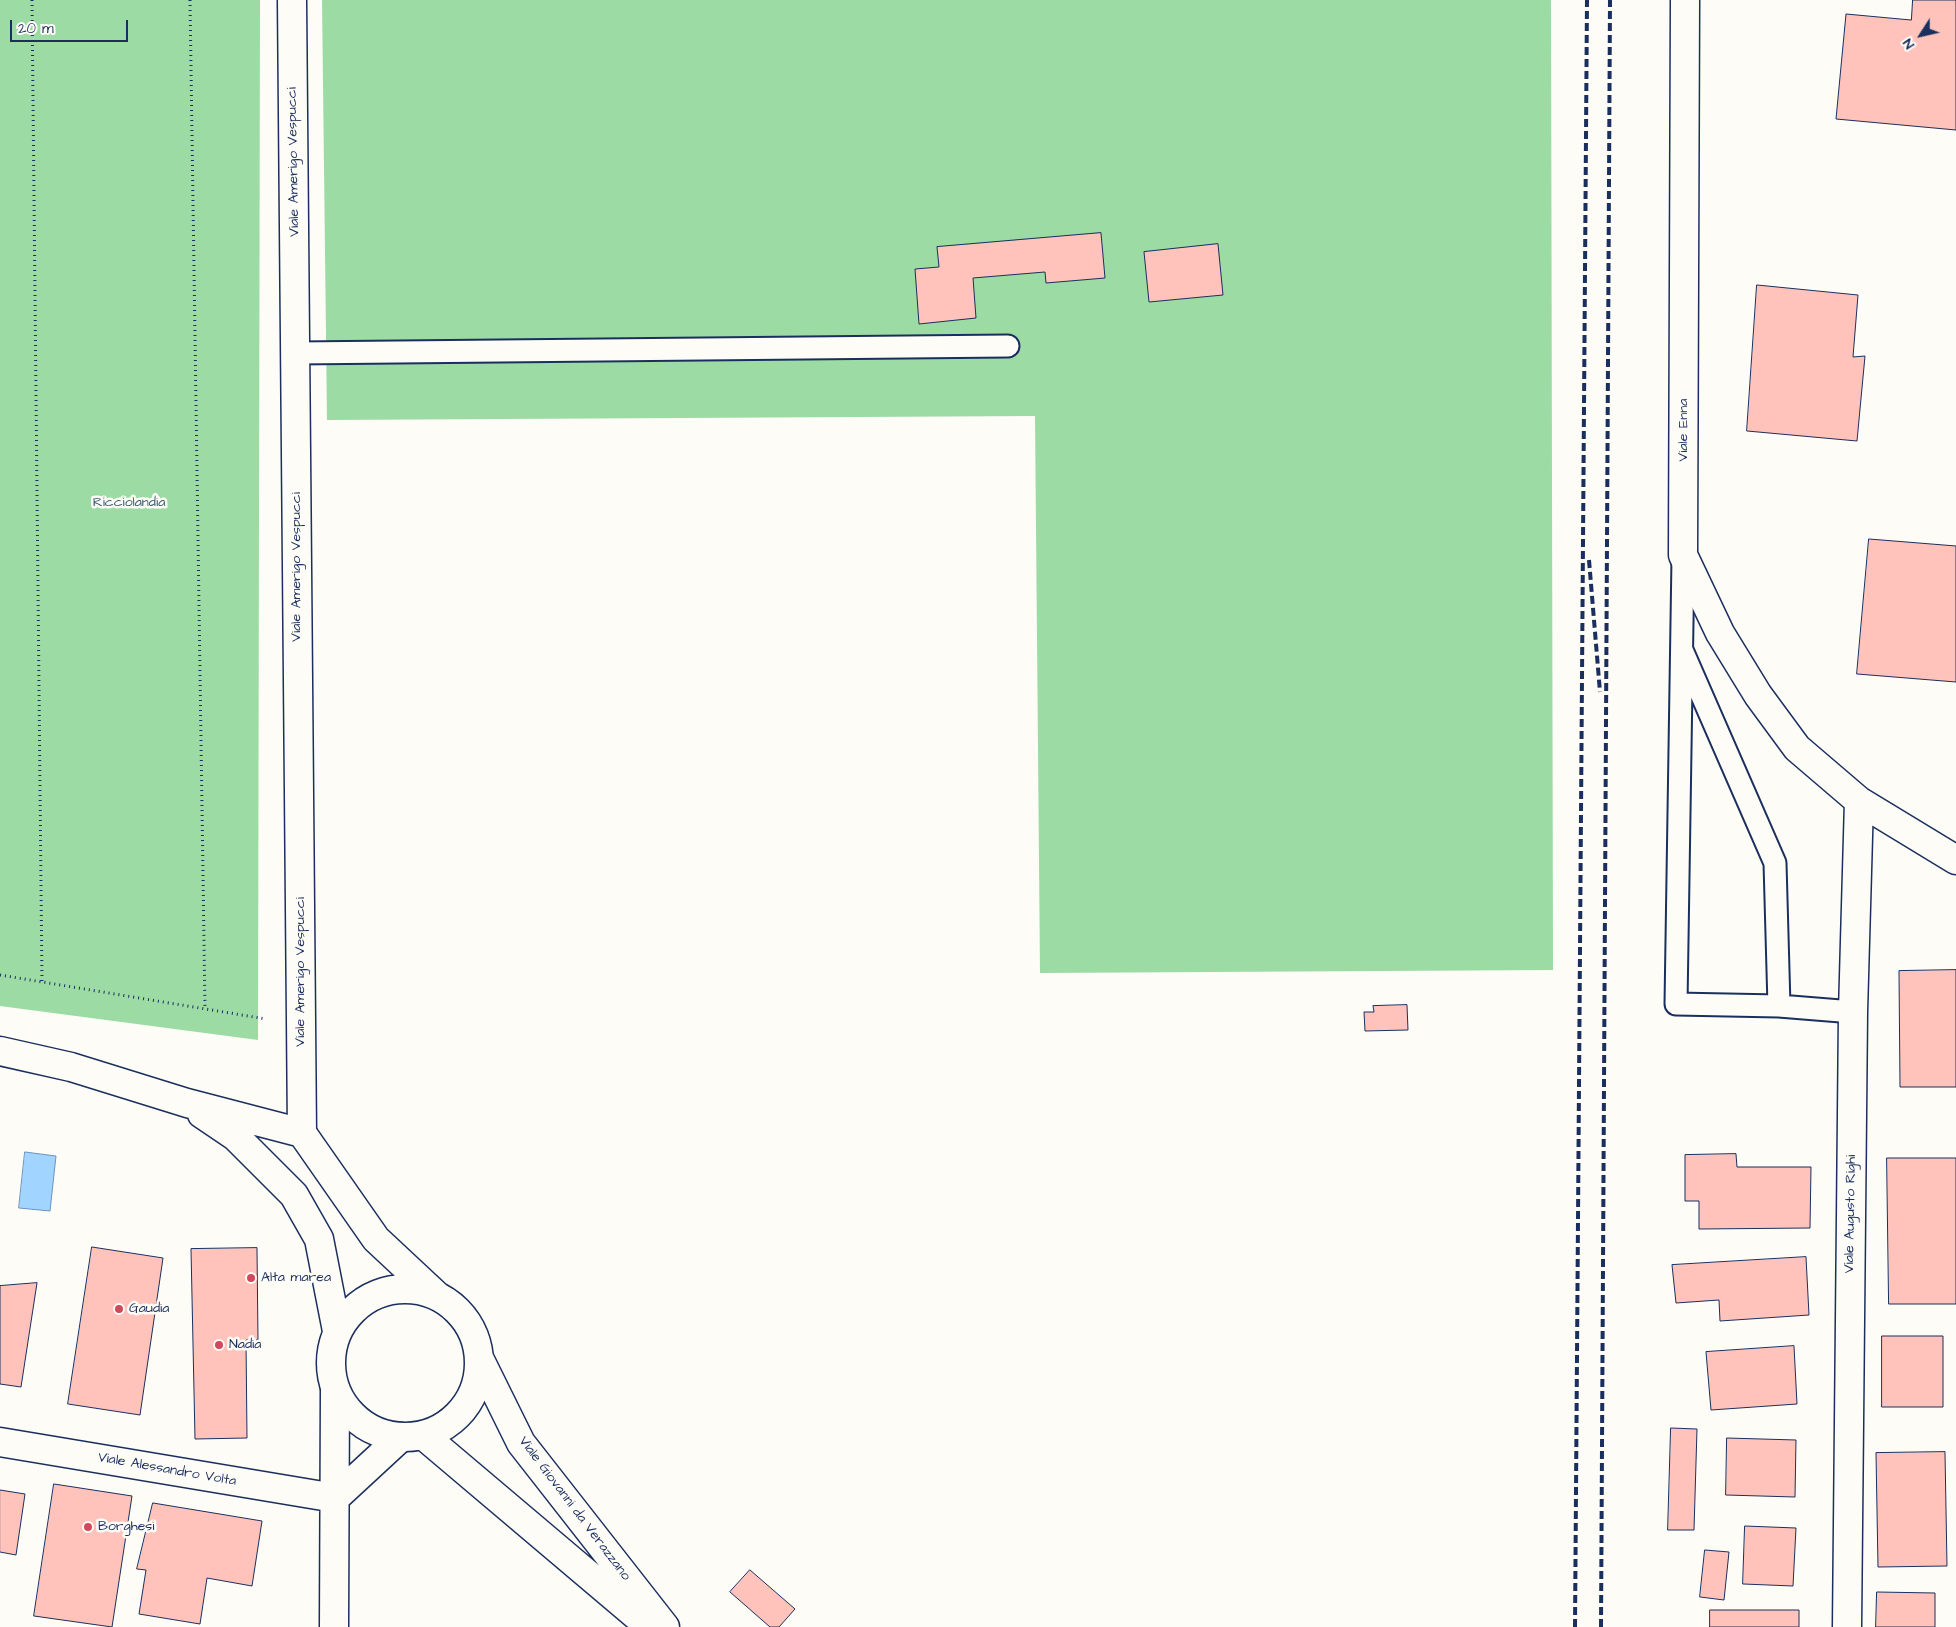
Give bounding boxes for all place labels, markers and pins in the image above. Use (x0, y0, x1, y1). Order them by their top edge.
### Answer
place label: Alta marea (261, 1270, 331, 1286)
marker: Alta marea (245, 1272, 257, 1284)
place label: Gaudia (129, 1301, 169, 1317)
marker: Gaudia (113, 1303, 125, 1315)
place label: Nadia (229, 1337, 261, 1353)
marker: Nadia (213, 1339, 225, 1351)
place label: Borghesi (98, 1519, 154, 1535)
marker: Borghesi (82, 1521, 94, 1533)

